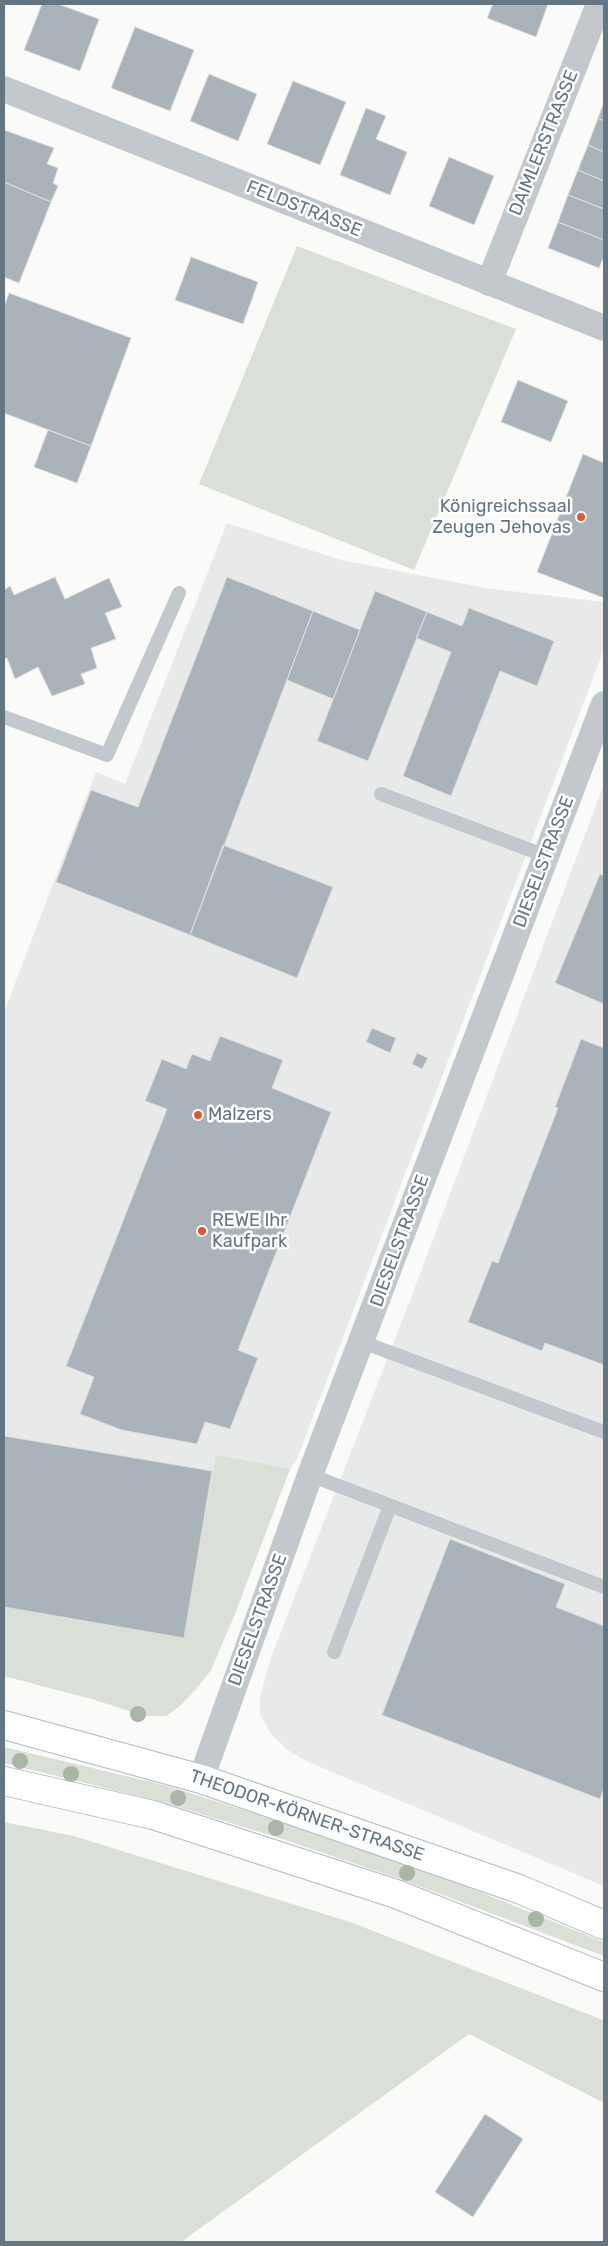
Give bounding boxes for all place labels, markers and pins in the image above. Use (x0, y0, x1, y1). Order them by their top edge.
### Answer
place label: Königreichssaal Zeugen Jehovas (432, 496, 571, 538)
marker: Königreichssaal Zeugen Jehovas (575, 511, 587, 523)
place label: Malzers (208, 1104, 272, 1126)
marker: Malzers (192, 1109, 204, 1121)
place label: REWE Ihr Kaufpark (212, 1210, 287, 1252)
marker: REWE Ihr Kaufpark (196, 1225, 208, 1237)

